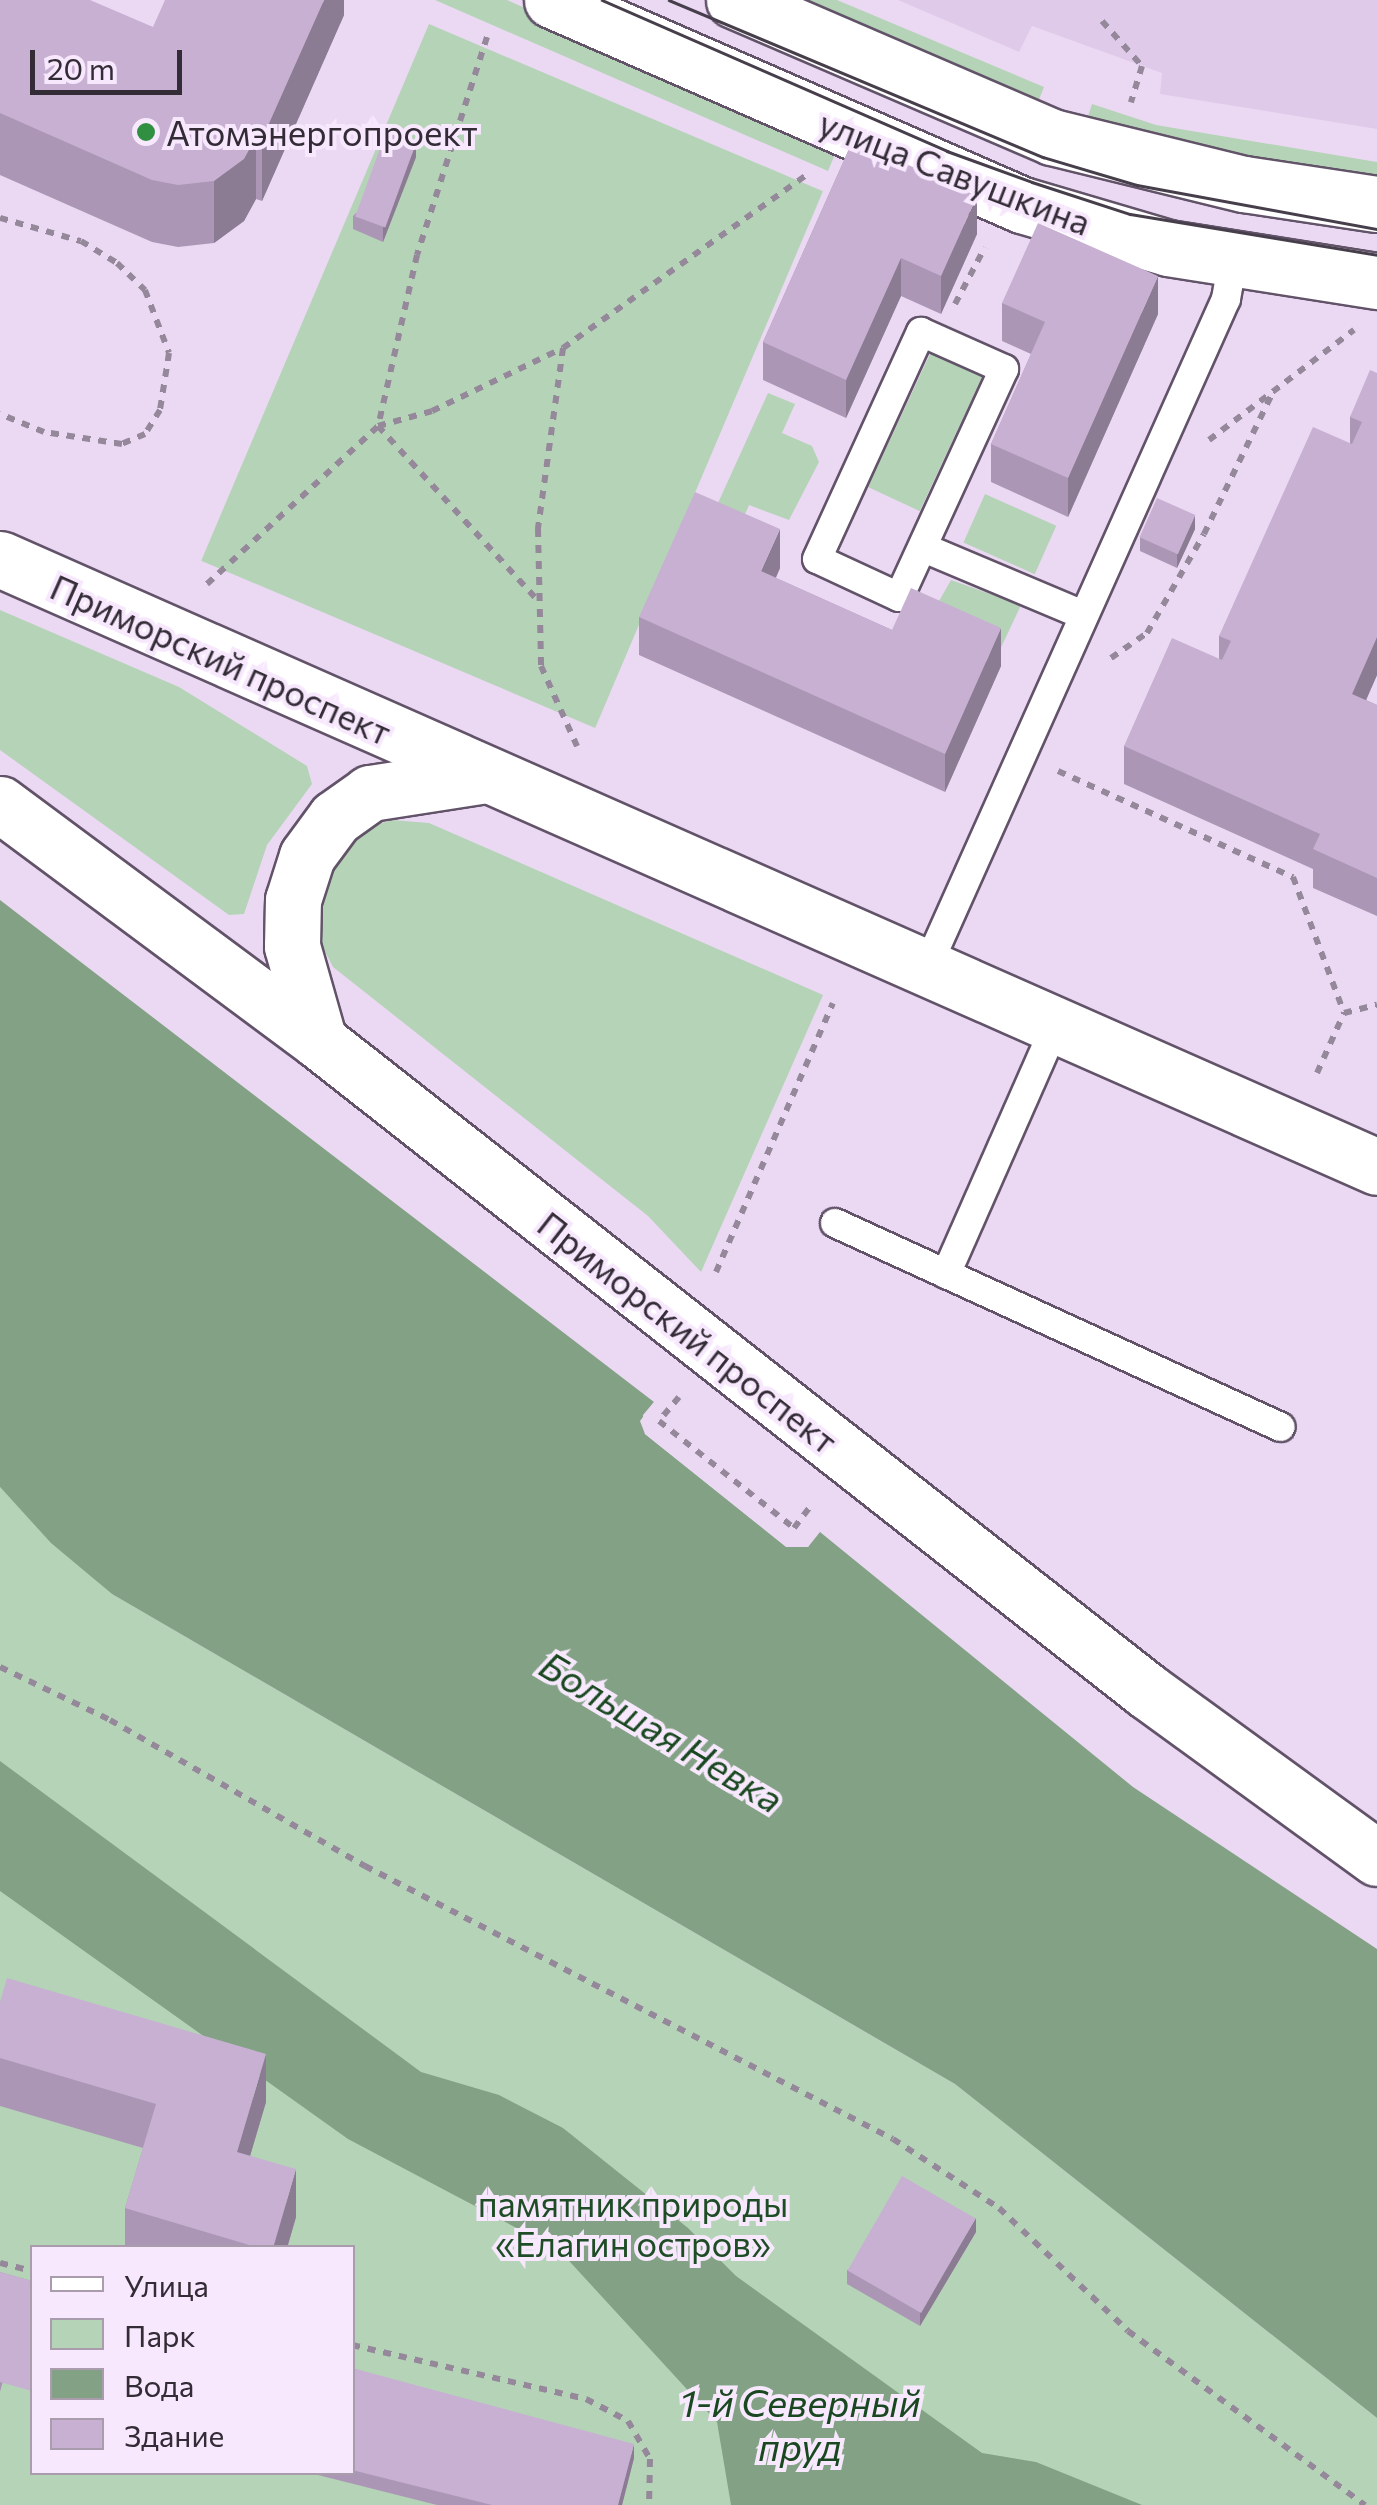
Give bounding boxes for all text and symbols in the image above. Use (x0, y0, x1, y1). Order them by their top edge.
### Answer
scale bar (35, 30, 188, 92)
text: 20 m (47, 49, 115, 86)
street label: улица Савушкина (813, 101, 1097, 243)
place label: Атомэнергопроект (166, 111, 478, 153)
marker: Атомэнергопроект (135, 121, 157, 143)
street label: Приморский проспект (44, 565, 398, 753)
street label: Приморский проспект (530, 1202, 846, 1462)
water label: Большая Невка (532, 1641, 792, 1821)
park label: памятник природы «Елагин остров» (478, 2182, 788, 2264)
legend (30, 2245, 355, 2475)
text: Улица (124, 2266, 209, 2303)
text: Парк (124, 2316, 196, 2353)
text: Вода (124, 2366, 194, 2403)
water label: 1-й Северный пруд (680, 2379, 920, 2468)
text: Здание (124, 2416, 224, 2453)

